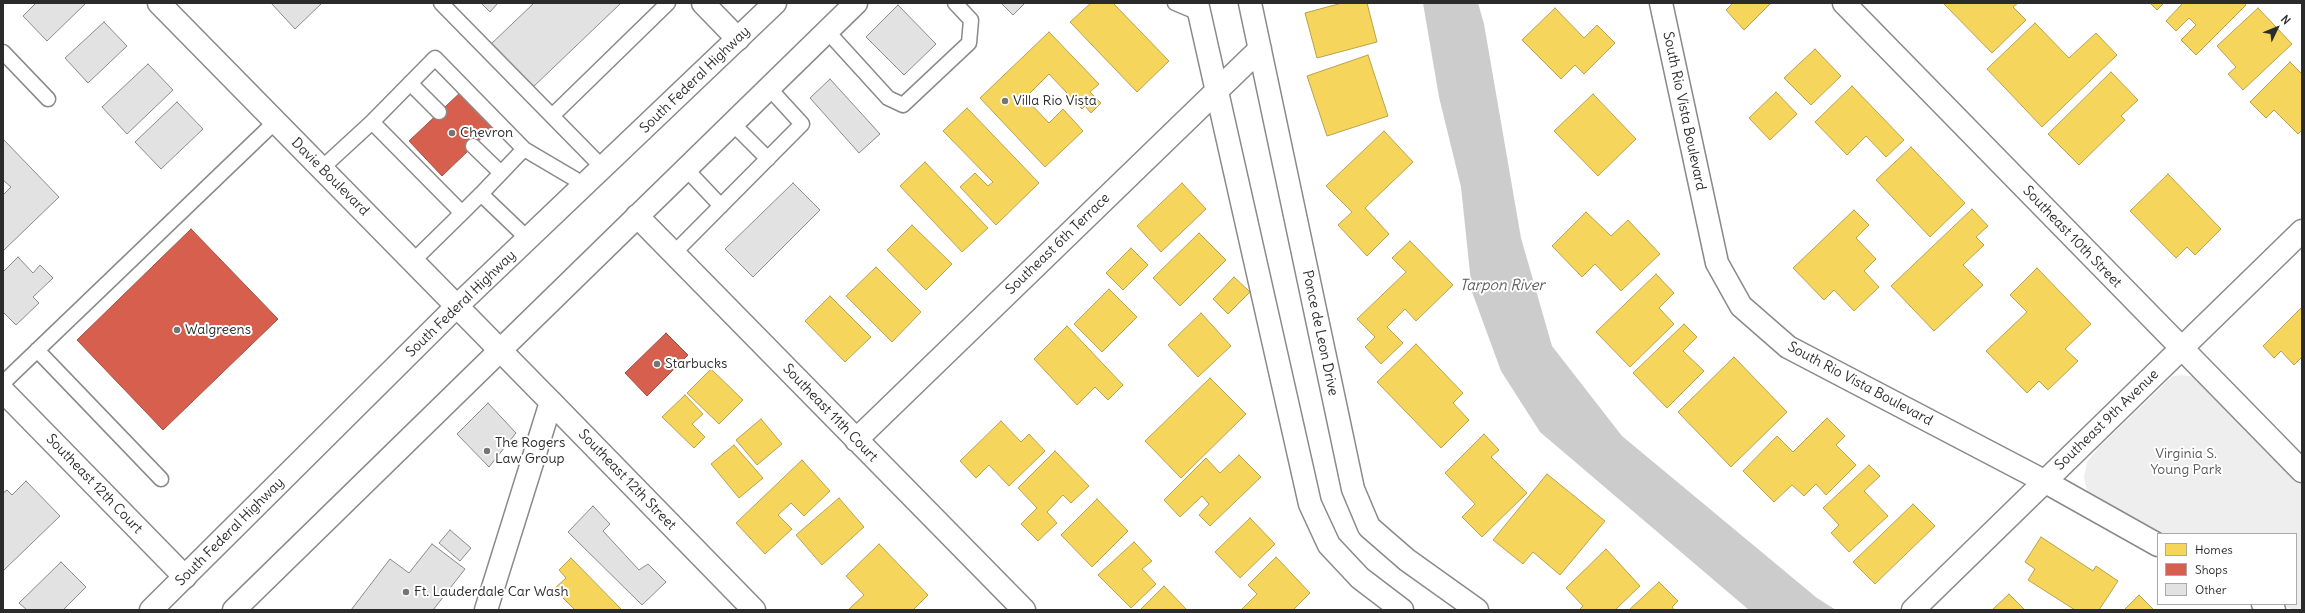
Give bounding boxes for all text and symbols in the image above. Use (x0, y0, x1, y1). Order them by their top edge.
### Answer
north arrow (2257, 8, 2297, 48)
text: N (2278, 12, 2293, 27)
street label: South Federal Highway (637, 23, 753, 137)
street label: South Rio Vista Boulevard (1659, 30, 1709, 192)
place label: Villa Rio Vista (1013, 93, 1097, 109)
marker: Villa Rio Vista (1000, 96, 1010, 106)
place label: Chevron (460, 125, 513, 141)
marker: Chevron (447, 128, 457, 138)
street label: Davie Boulevard (288, 135, 372, 219)
street label: Southeast 10th Street (2019, 183, 2125, 291)
street label: Southeast 6th Terrace (1002, 190, 1114, 298)
street label: South Federal Highway (403, 247, 519, 361)
street label: Ponce de Leon Drive (1298, 269, 1342, 397)
water label: Tarpon River (1459, 277, 1545, 295)
place label: Walgreens (185, 322, 251, 338)
marker: Walgreens (172, 325, 182, 335)
street label: South Rio Vista Boulevard (1785, 339, 1935, 429)
place label: Starbucks (665, 356, 727, 372)
marker: Starbucks (652, 359, 662, 369)
street label: Southeast 11th Court (779, 361, 881, 465)
street label: Southeast 9th Avenue (2052, 366, 2162, 474)
street label: Southeast 12th Street (575, 426, 679, 534)
street label: Southeast 12th Court (42, 431, 146, 537)
place label: The Rogers Law Group (495, 435, 565, 468)
marker: The Rogers Law Group (482, 446, 492, 456)
park label: Virginia S. Young Park (2150, 446, 2222, 478)
street label: South Federal Highway (172, 474, 288, 590)
legend (2157, 533, 2297, 605)
text: Homes (2195, 542, 2233, 557)
text: Shops (2195, 562, 2228, 577)
text: Other (2195, 582, 2227, 597)
place label: Ft. Lauderdale Car Wash (414, 584, 569, 600)
marker: Ft. Lauderdale Car Wash (401, 587, 411, 597)

